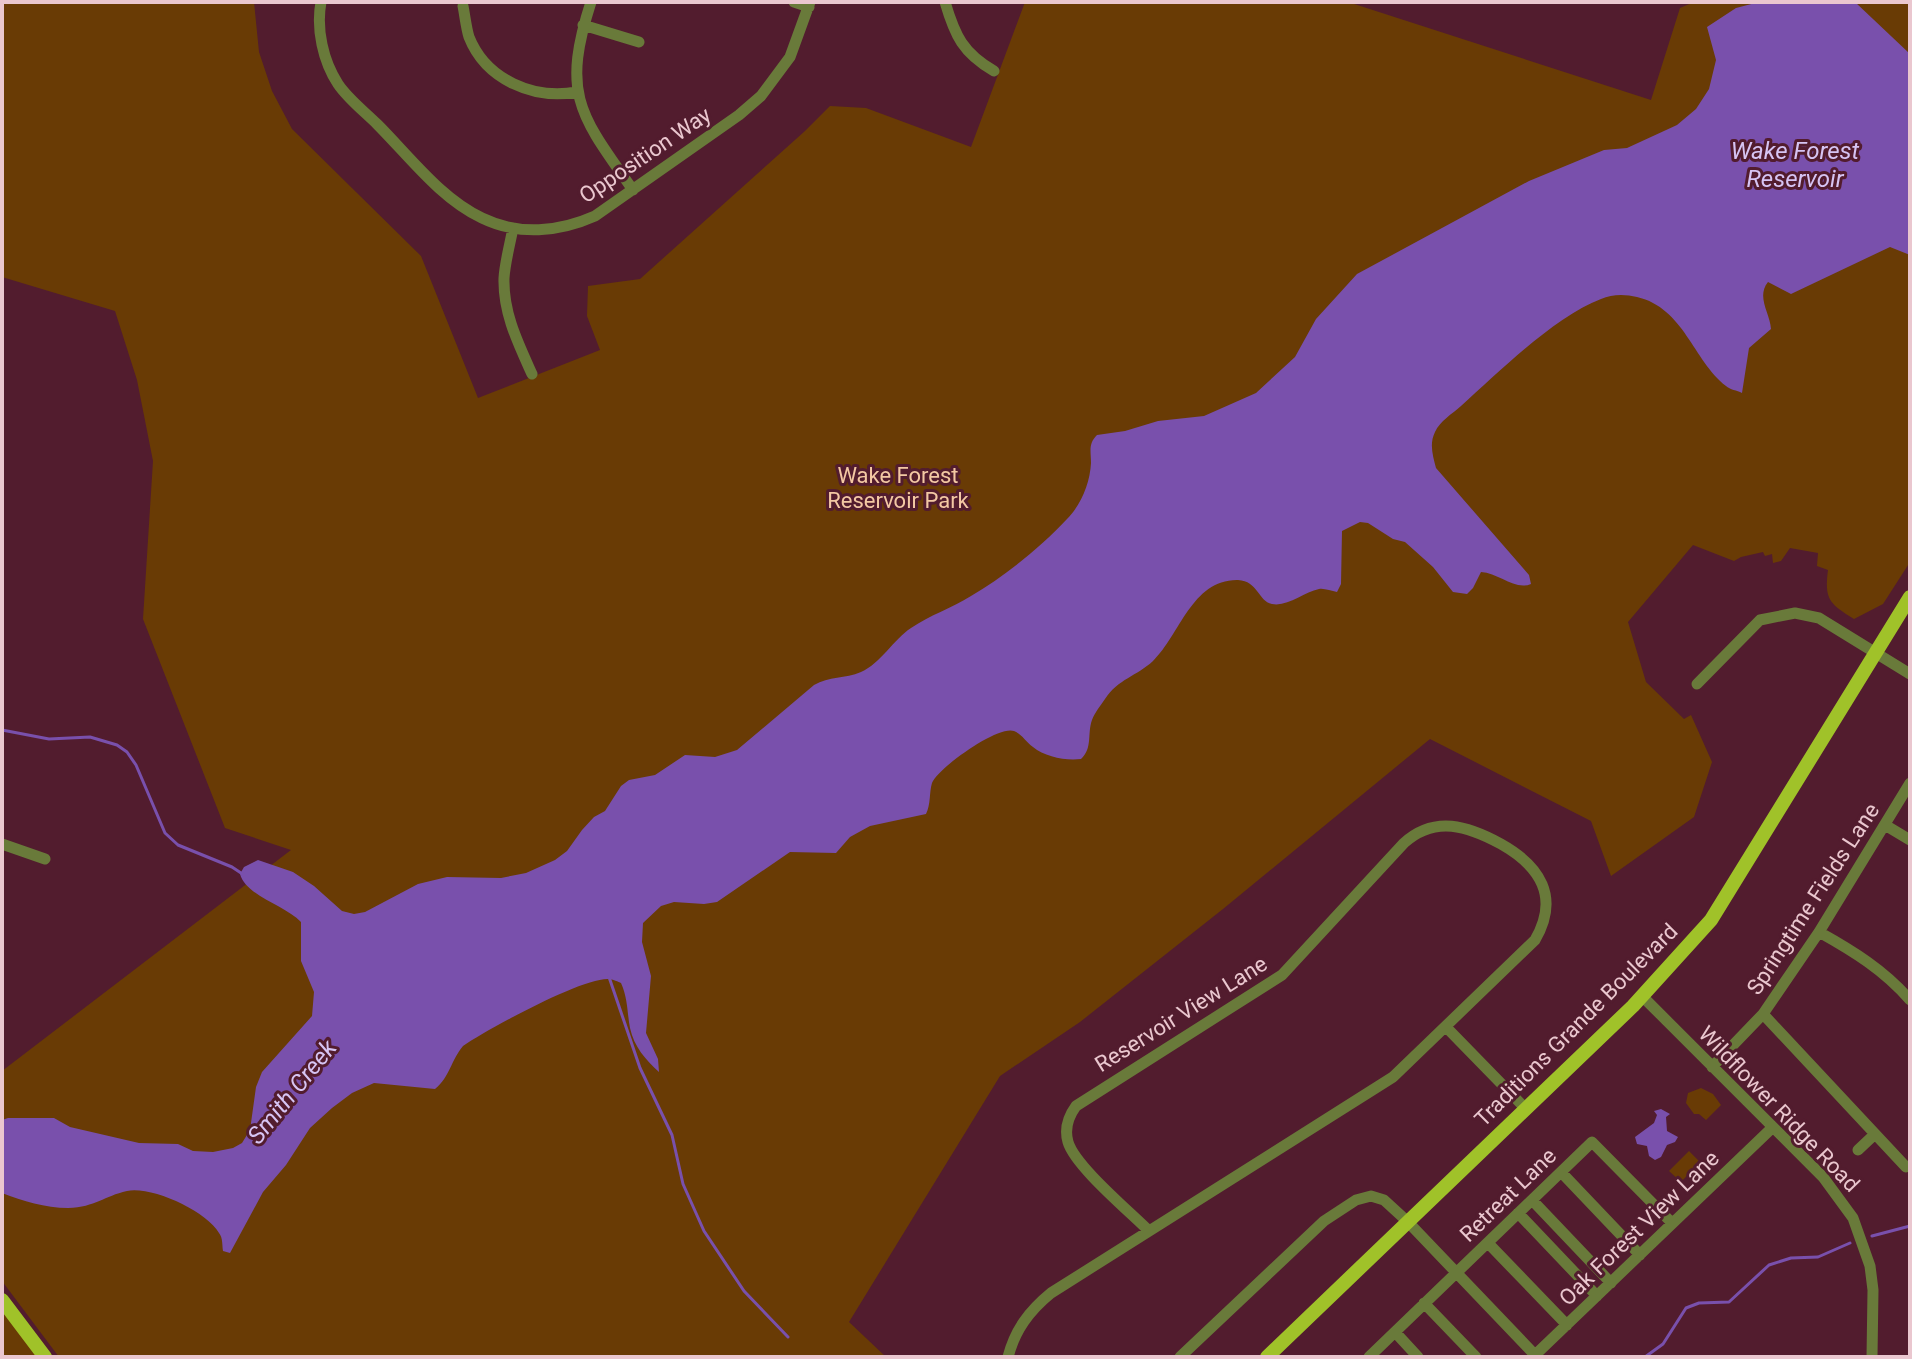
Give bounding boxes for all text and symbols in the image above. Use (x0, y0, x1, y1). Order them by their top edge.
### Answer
street label: Opposition Way (575, 101, 716, 208)
water label: Wake Forest Reservoir (1731, 137, 1860, 193)
park label: Wake Forest Reservoir Park (827, 463, 970, 513)
street label: Springtime Fields Lane (1742, 799, 1884, 999)
street label: Traditions Grande Boulevard (1470, 919, 1682, 1131)
street label: Reservoir View Lane (1090, 951, 1272, 1077)
street label: Wildflower Ridge Road (1694, 1021, 1864, 1197)
water label: Smith Creek (242, 1033, 343, 1150)
street label: Retreat Lane (1455, 1143, 1561, 1247)
street label: Oak Forest View Lane (1554, 1145, 1724, 1311)

